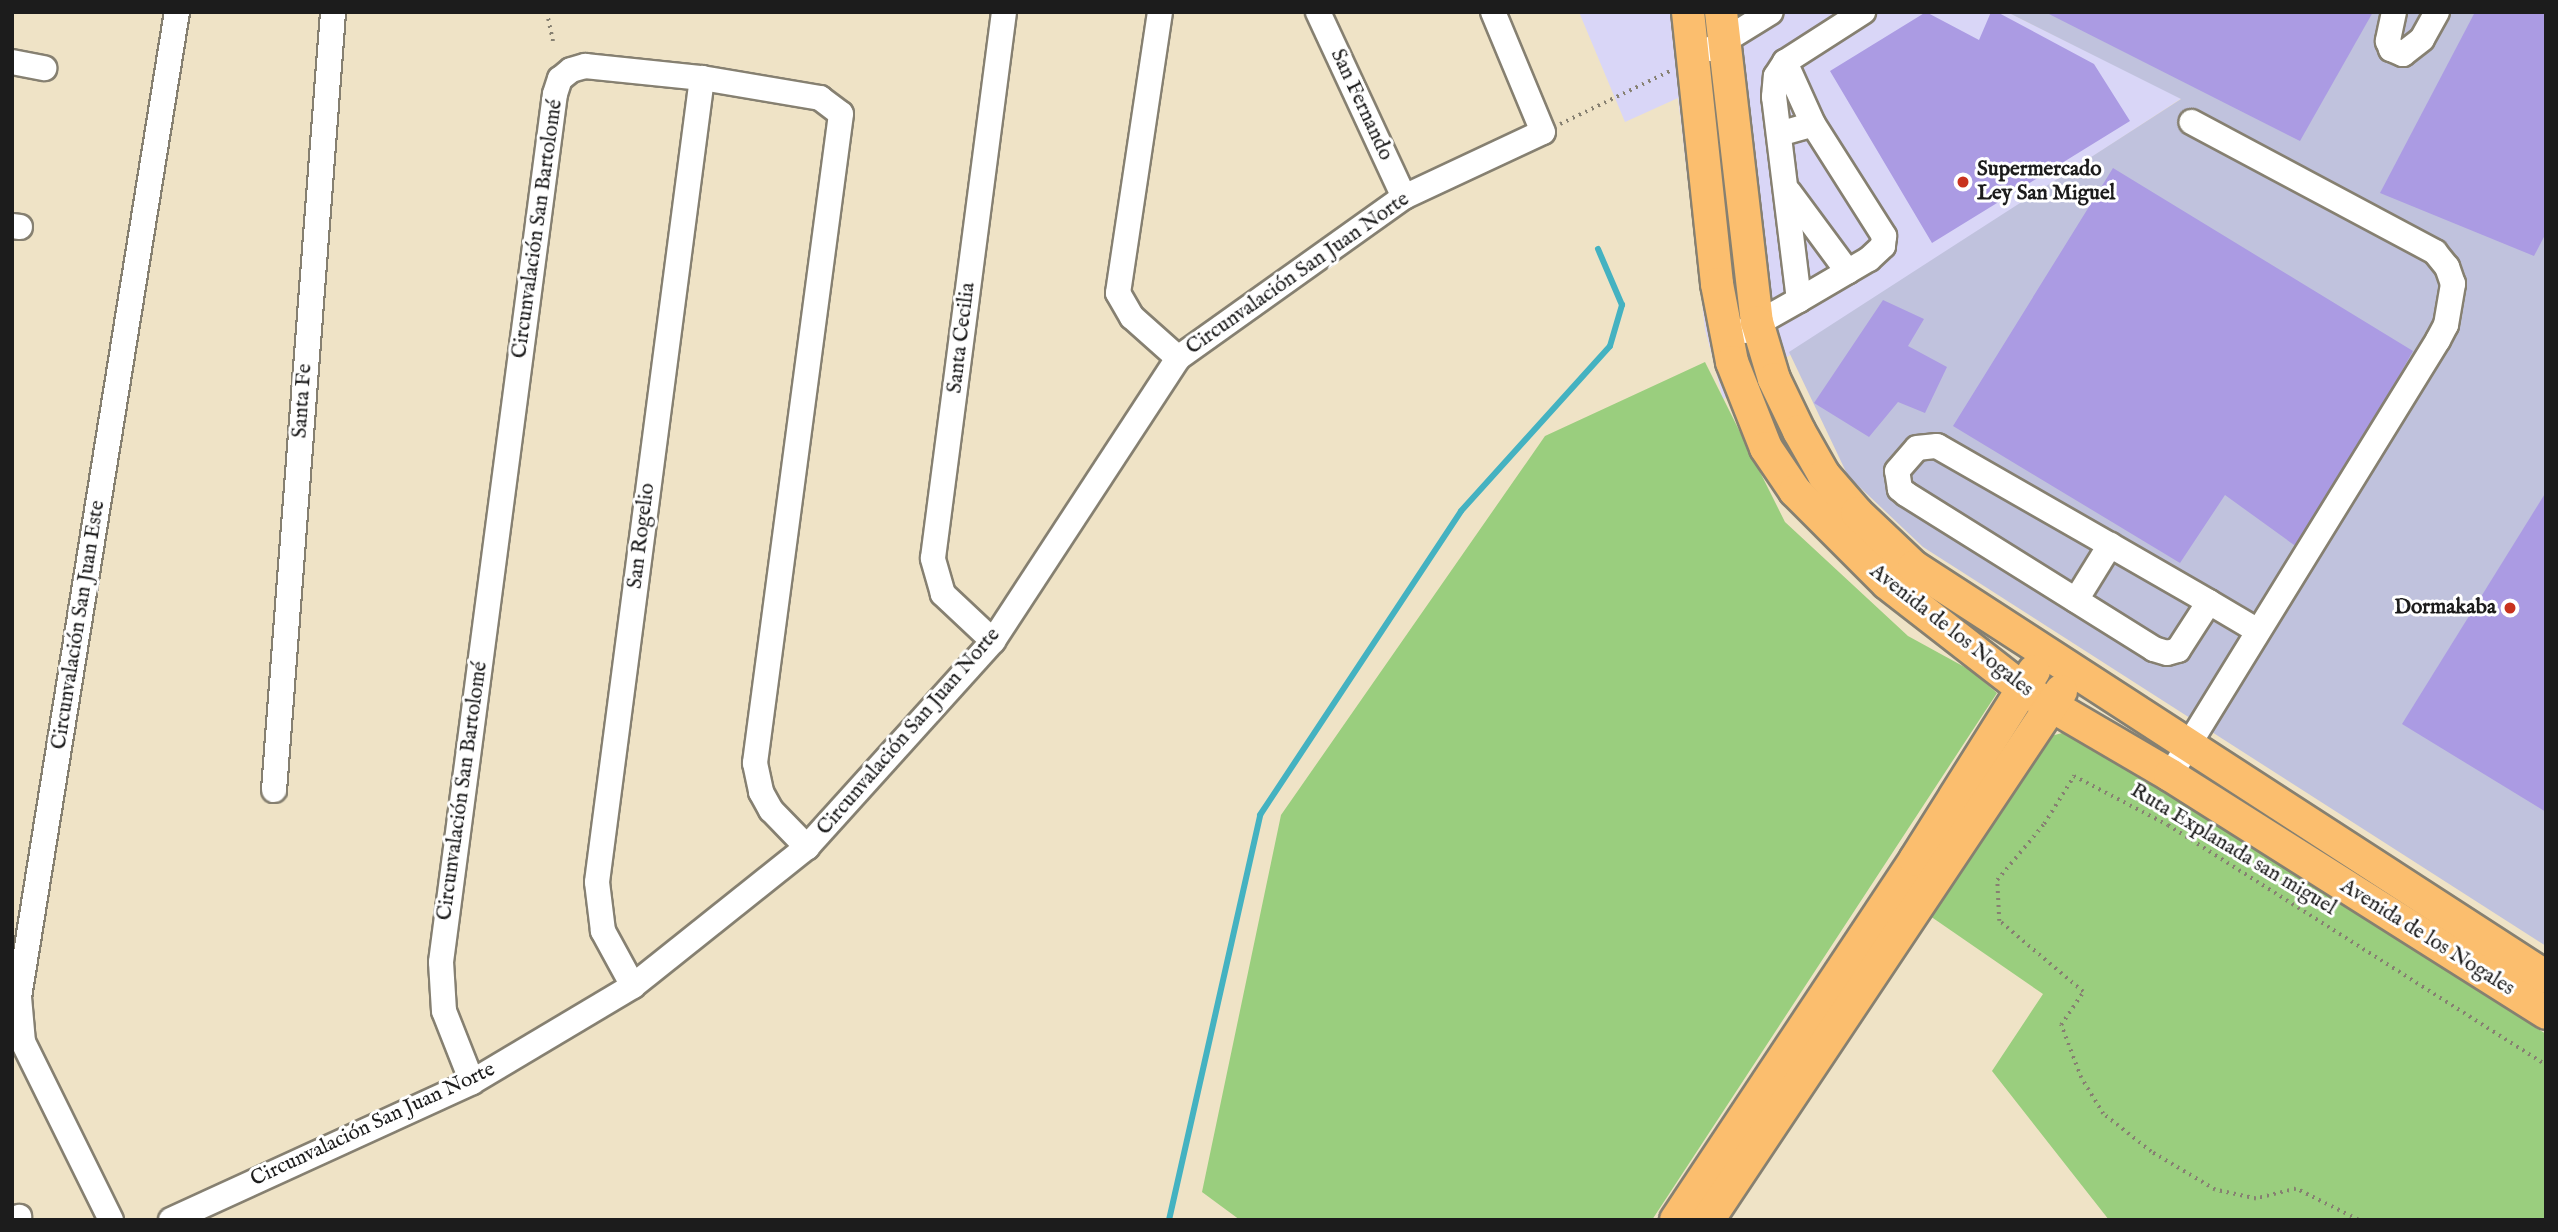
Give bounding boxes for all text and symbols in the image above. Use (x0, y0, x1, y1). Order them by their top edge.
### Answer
street label: San Fernando (1324, 45, 1398, 165)
street label: Circunvalación San Bartolomé (507, 98, 569, 360)
place label: Supermercado Ley San Miguel (1977, 157, 2115, 207)
marker: Supermercado Ley San Miguel (1955, 174, 1971, 190)
street label: Circunvalación San Juan Norte (1182, 187, 1414, 361)
street label: Santa Cecilia (943, 281, 981, 395)
street label: Santa Fe (288, 363, 318, 439)
street label: San Rogelio (623, 482, 661, 590)
street label: Circunvalación San Juan Este (47, 499, 111, 751)
street label: Avenida de los Nogales (1864, 559, 2038, 703)
place label: Dormakaba (2394, 595, 2496, 621)
marker: Dormakaba (2502, 600, 2518, 616)
street label: Circunvalación San Juan Norte (812, 623, 1006, 841)
street label: Circunvalación San Bartolomé (432, 660, 494, 922)
street label: Ruta Explanada san miguel (2126, 779, 2340, 921)
street label: Avenida de los Nogales (2335, 874, 2519, 1002)
street label: Circunvalación San Juan Norte (247, 1057, 499, 1193)

